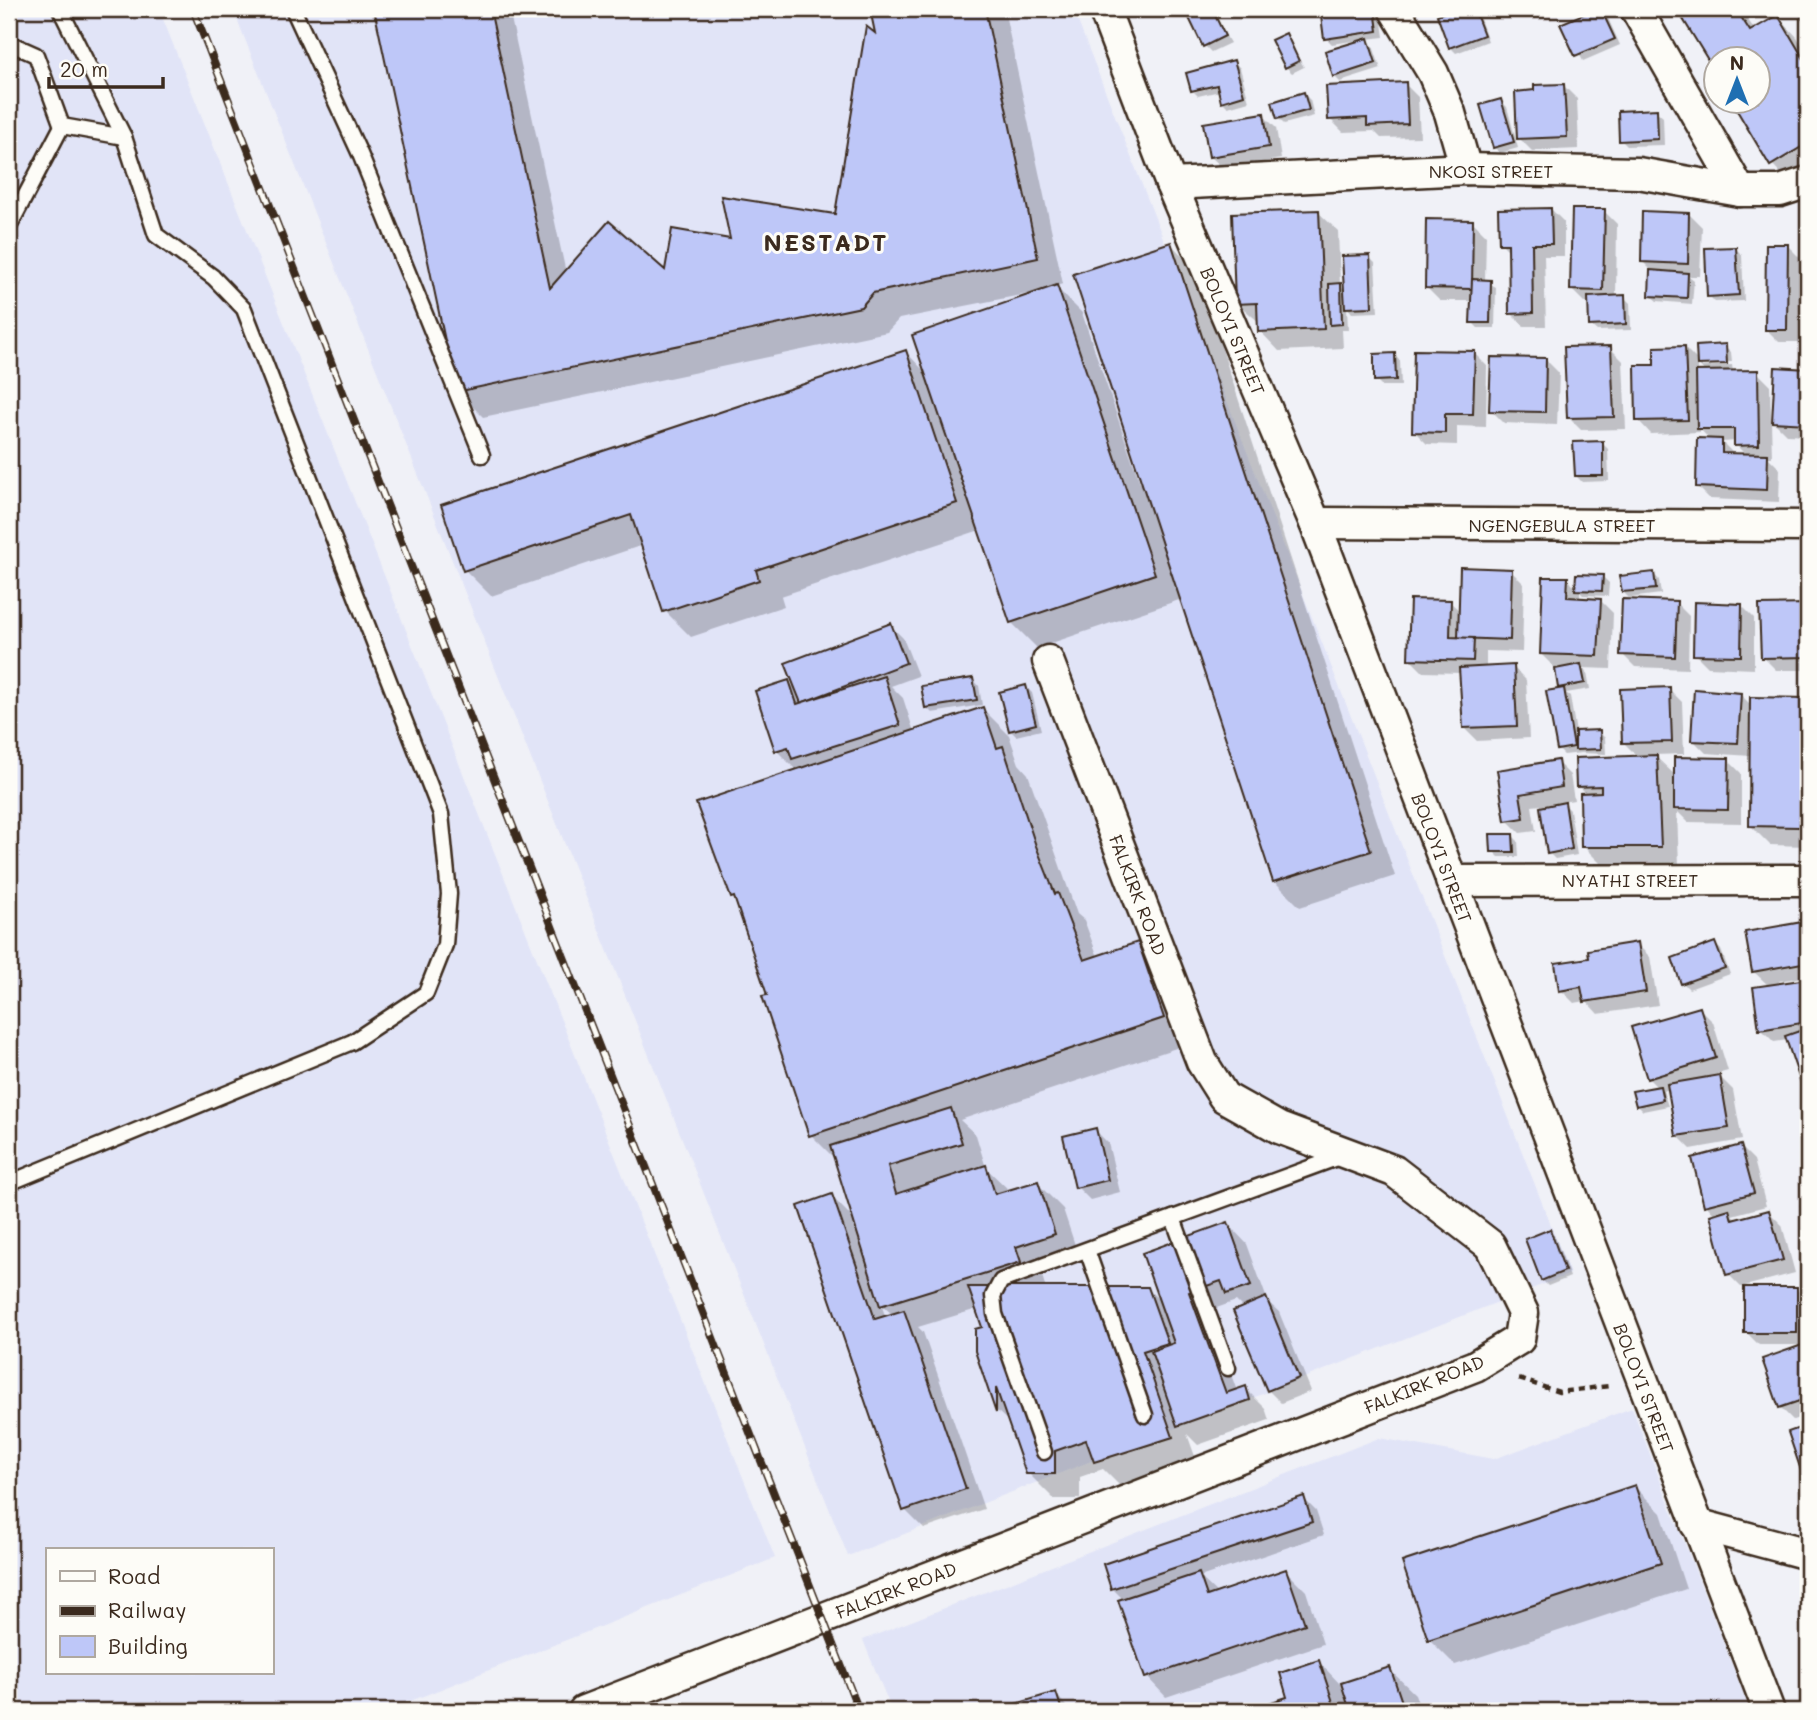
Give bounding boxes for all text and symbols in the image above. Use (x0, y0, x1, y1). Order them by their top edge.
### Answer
scale bar (49, 46, 163, 90)
north arrow (1702, 46, 1772, 116)
text: N (1730, 50, 1744, 75)
text: 20 m (60, 55, 108, 82)
street label: NKOSI STREET (1429, 159, 1553, 183)
district label: NESTADT (764, 226, 888, 257)
street label: BOLOYI STREET (1195, 263, 1271, 399)
street label: NGENGEBULA STREET (1468, 513, 1656, 537)
street label: BOLOYI STREET (1406, 790, 1478, 926)
street label: FALKIRK ROAD (1104, 831, 1172, 959)
street label: NYATHI STREET (1562, 868, 1698, 892)
street label: BOLOYI STREET (1608, 1320, 1680, 1456)
street label: FALKIRK ROAD (1360, 1349, 1488, 1419)
legend (46, 1548, 273, 1674)
street label: FALKIRK ROAD (832, 1556, 960, 1624)
text: Road (108, 1562, 160, 1589)
text: Railway (108, 1596, 187, 1623)
text: Building (108, 1632, 188, 1659)

